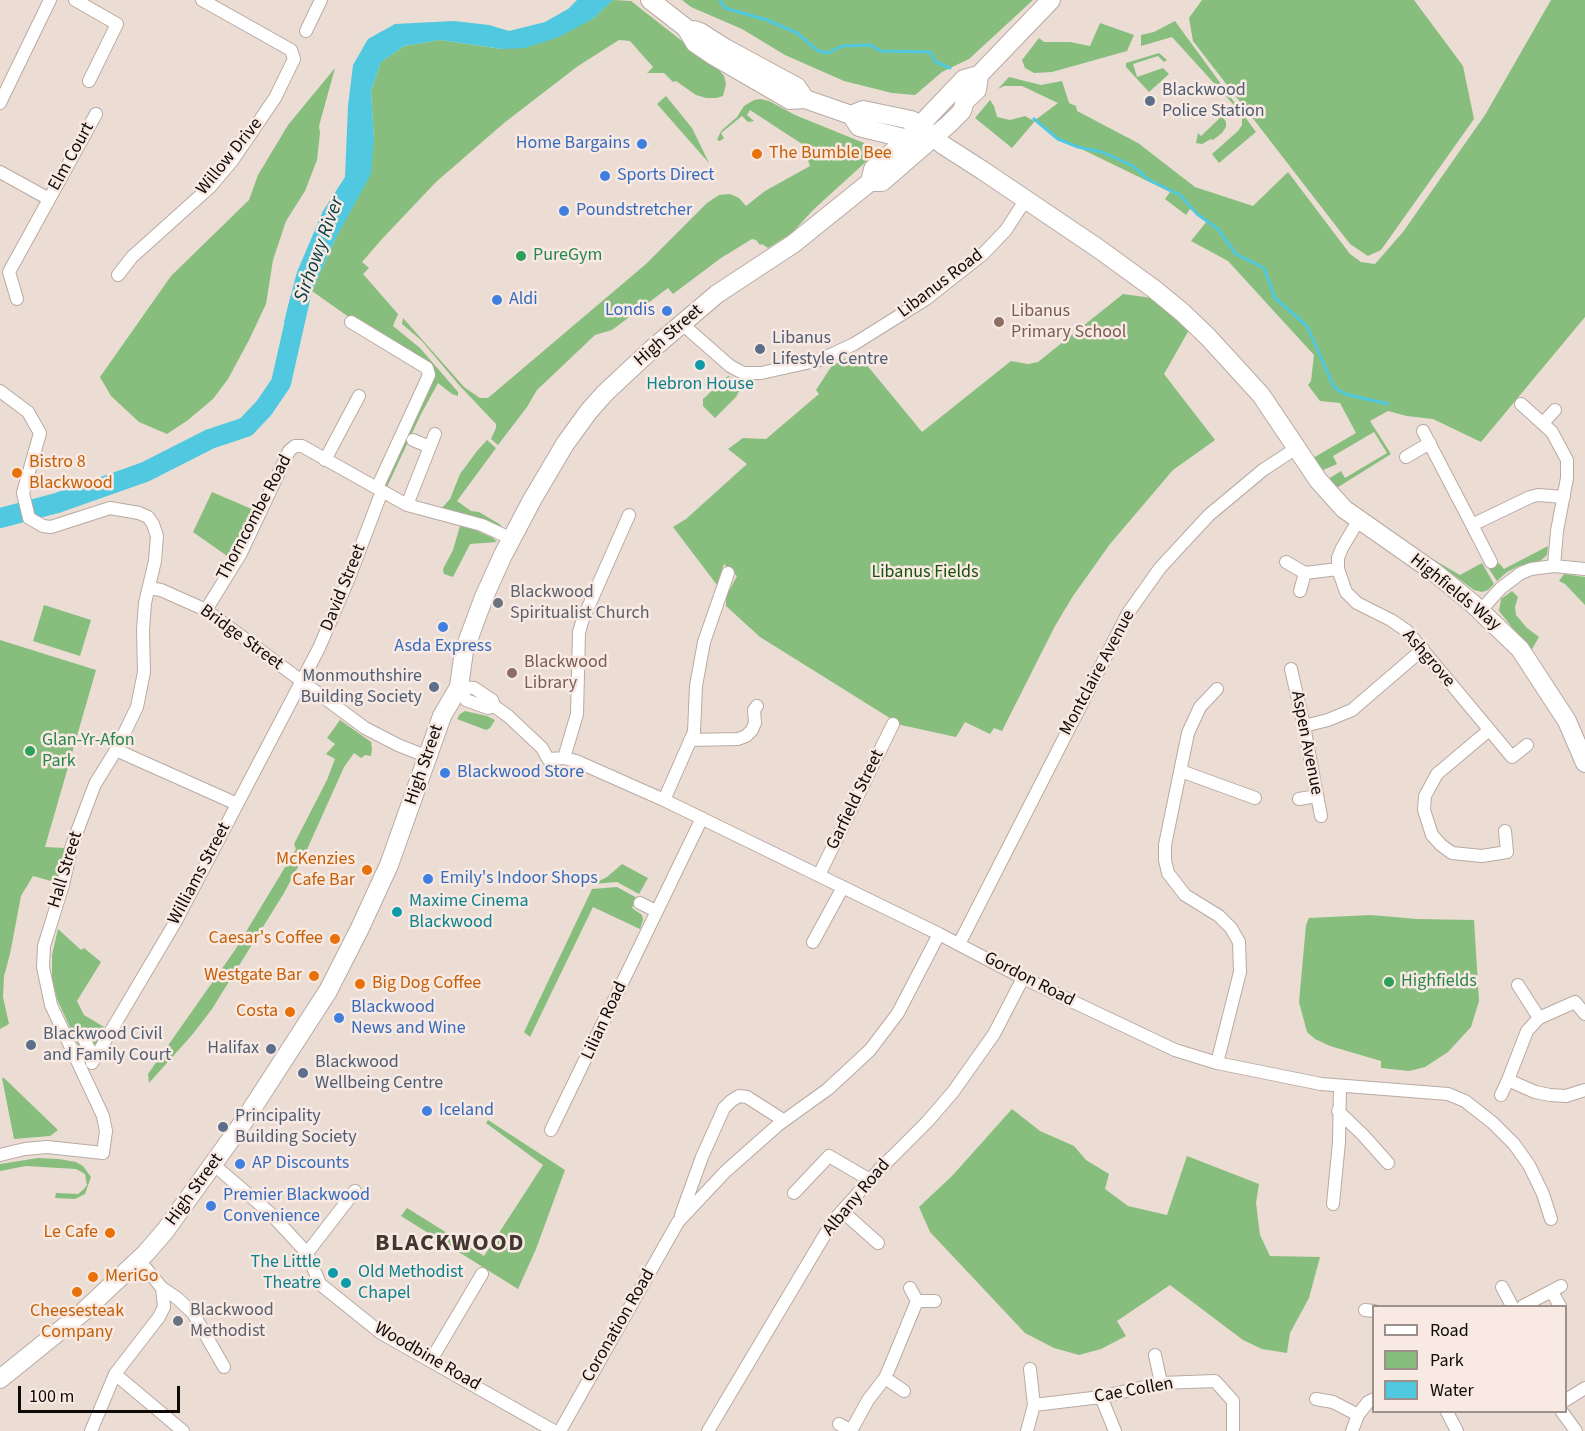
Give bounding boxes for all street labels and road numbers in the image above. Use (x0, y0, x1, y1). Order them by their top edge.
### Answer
street label: Willow Drive (192, 114, 268, 200)
street label: Elm Court (44, 119, 100, 195)
street label: Libanus Road (894, 245, 988, 323)
street label: High Street (630, 300, 708, 372)
street label: Thorncombe Road (213, 452, 297, 584)
street label: David Street (317, 541, 371, 635)
street label: Highfields Way (1405, 550, 1505, 636)
street label: Bridge Street (195, 601, 287, 675)
street label: Montclaire Avenue (1056, 607, 1140, 739)
street label: Ashgrove (1397, 626, 1459, 692)
street label: Aspen Avenue (1285, 689, 1327, 797)
street label: High Street (401, 722, 449, 808)
street label: Garfield Street (823, 747, 889, 853)
street label: Williams Street (164, 819, 236, 929)
street label: Hall Street (44, 829, 88, 911)
street label: Gordon Road (980, 948, 1078, 1012)
street label: Lilian Road (578, 979, 632, 1063)
street label: High Street (162, 1150, 228, 1230)
street label: Albany Road (819, 1155, 895, 1241)
street label: Coronation Road (578, 1266, 660, 1386)
street label: Woodbine Road (370, 1318, 484, 1396)
street label: Cae Collen (1093, 1373, 1175, 1409)

